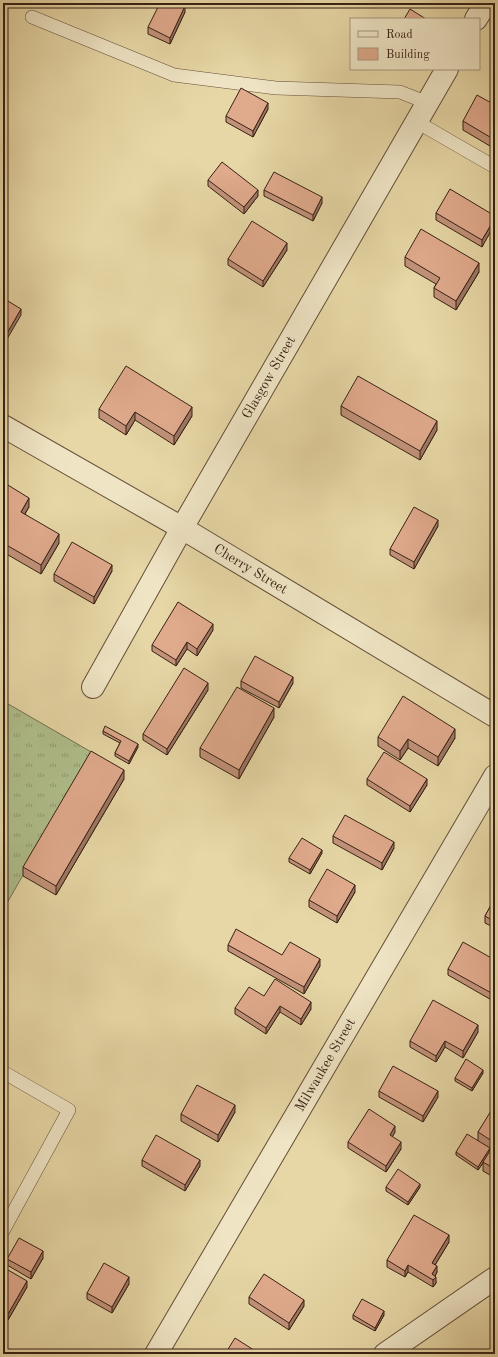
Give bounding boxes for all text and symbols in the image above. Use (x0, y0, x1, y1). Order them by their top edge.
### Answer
legend (350, 18, 480, 70)
text: Road (386, 29, 413, 41)
text: Building (386, 49, 430, 61)
street label: Glasgow Street (240, 334, 298, 421)
street label: Cherry Street (211, 542, 290, 597)
street label: Milwaukee Street (293, 1016, 358, 1114)

